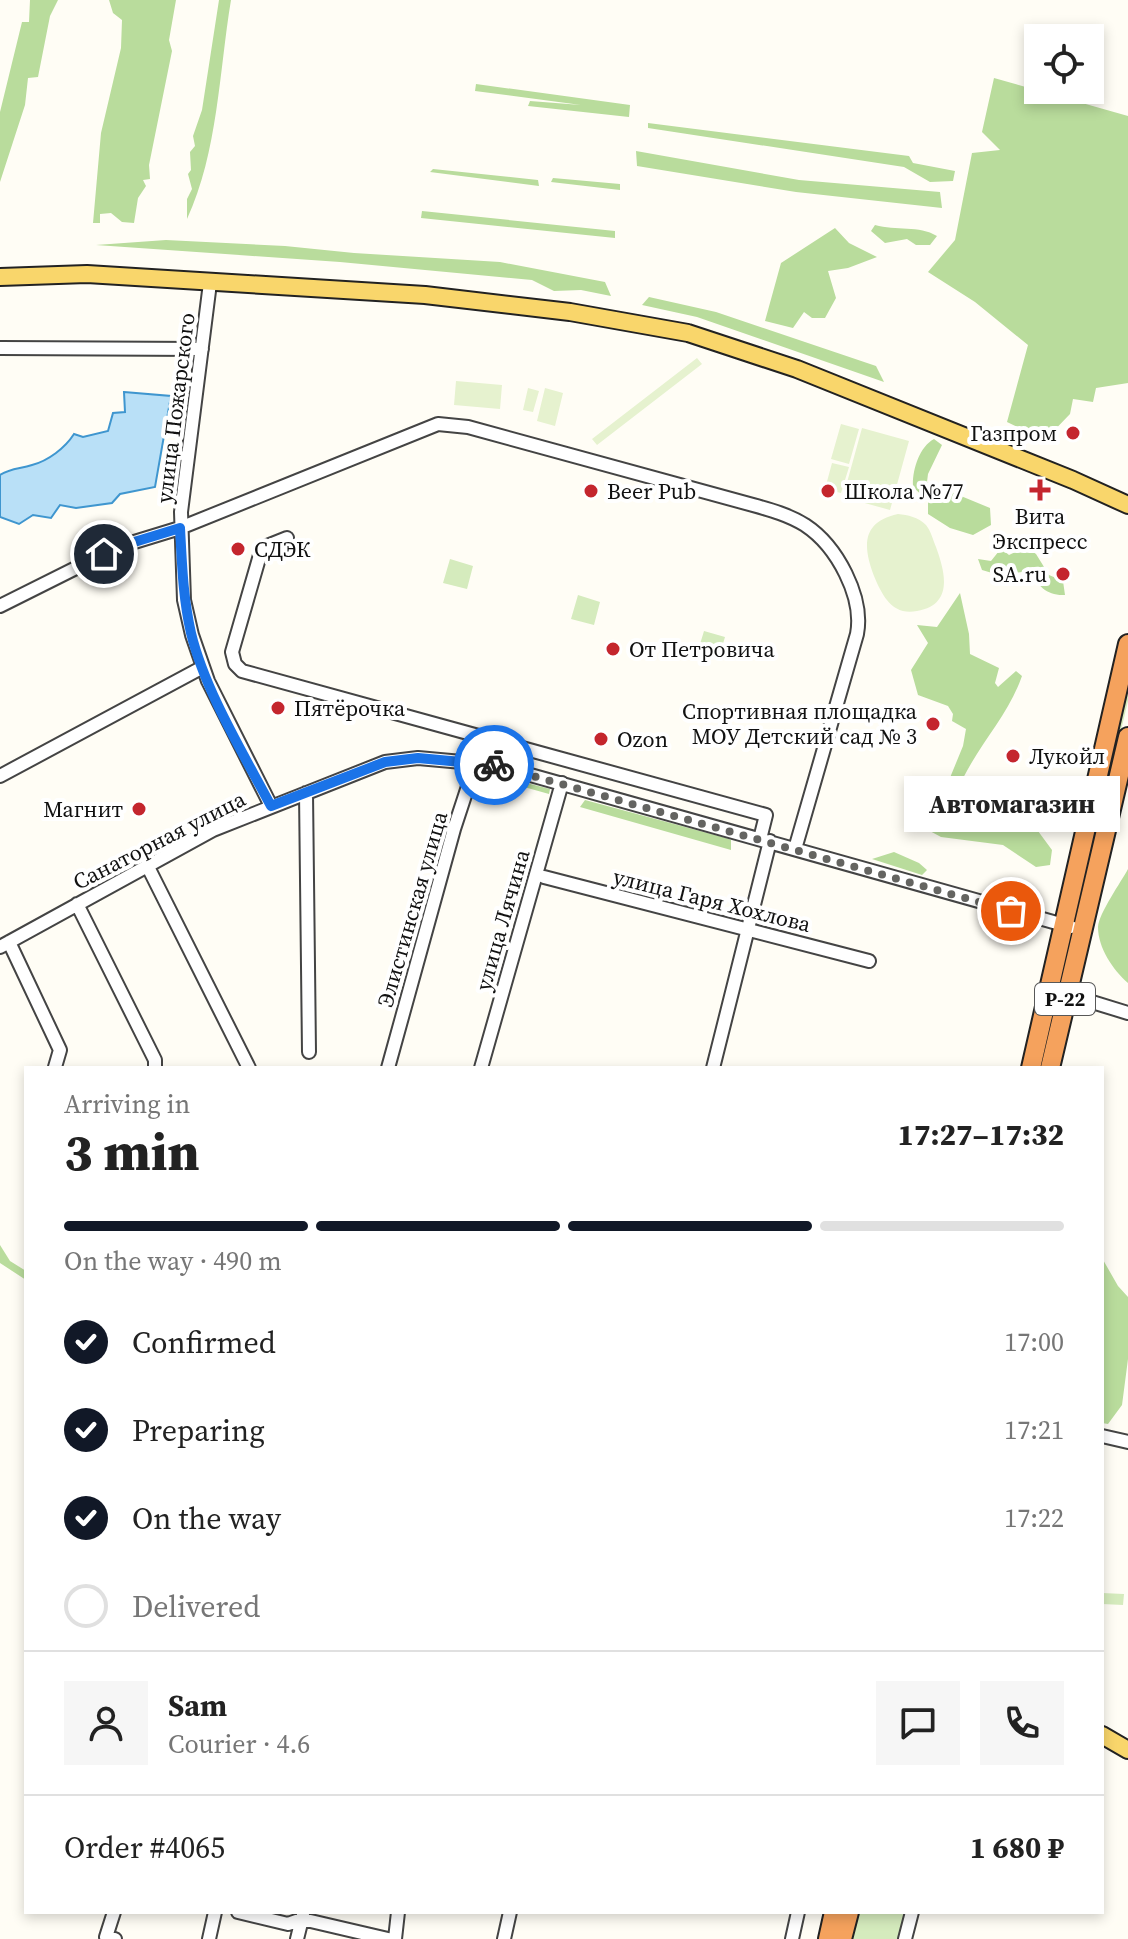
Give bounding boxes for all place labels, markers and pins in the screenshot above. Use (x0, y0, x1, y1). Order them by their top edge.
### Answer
place label: Газпром (970, 418, 1057, 448)
marker: Газпром (1064, 424, 1082, 442)
place label: Beer Pub (607, 476, 696, 506)
place label: Школа №77 (844, 476, 964, 506)
marker: Вита Экспресс (1031, 481, 1049, 499)
marker: Beer Pub (582, 482, 600, 500)
marker: Школа №77 (819, 482, 837, 500)
place label: Вита Экспресс (993, 501, 1088, 556)
pin (70, 520, 138, 588)
place label: СДЭК (254, 534, 311, 564)
marker: СДЭК (229, 540, 247, 558)
place label: SA.ru (993, 559, 1047, 589)
marker: SA.ru (1054, 565, 1072, 583)
place label: От Петровича (629, 634, 775, 664)
marker: От Петровича (604, 640, 622, 658)
place label: Пятёрочка (294, 693, 406, 723)
place label: Спортивная площадка МОУ Детский сад № 3 (682, 696, 918, 751)
marker: Пятёрочка (269, 699, 287, 717)
marker: Спортивная площадка МОУ Детский сад № 3 (924, 715, 942, 733)
place label: Ozon (617, 724, 668, 754)
marker: Ozon (592, 730, 610, 748)
place label: Лукойл (1029, 741, 1105, 771)
marker: Лукойл (1004, 747, 1022, 765)
callout: Автомагазин (903, 775, 1119, 831)
place label: Магнит (43, 794, 123, 824)
marker: Магнит (130, 800, 148, 818)
pin (977, 877, 1045, 945)

